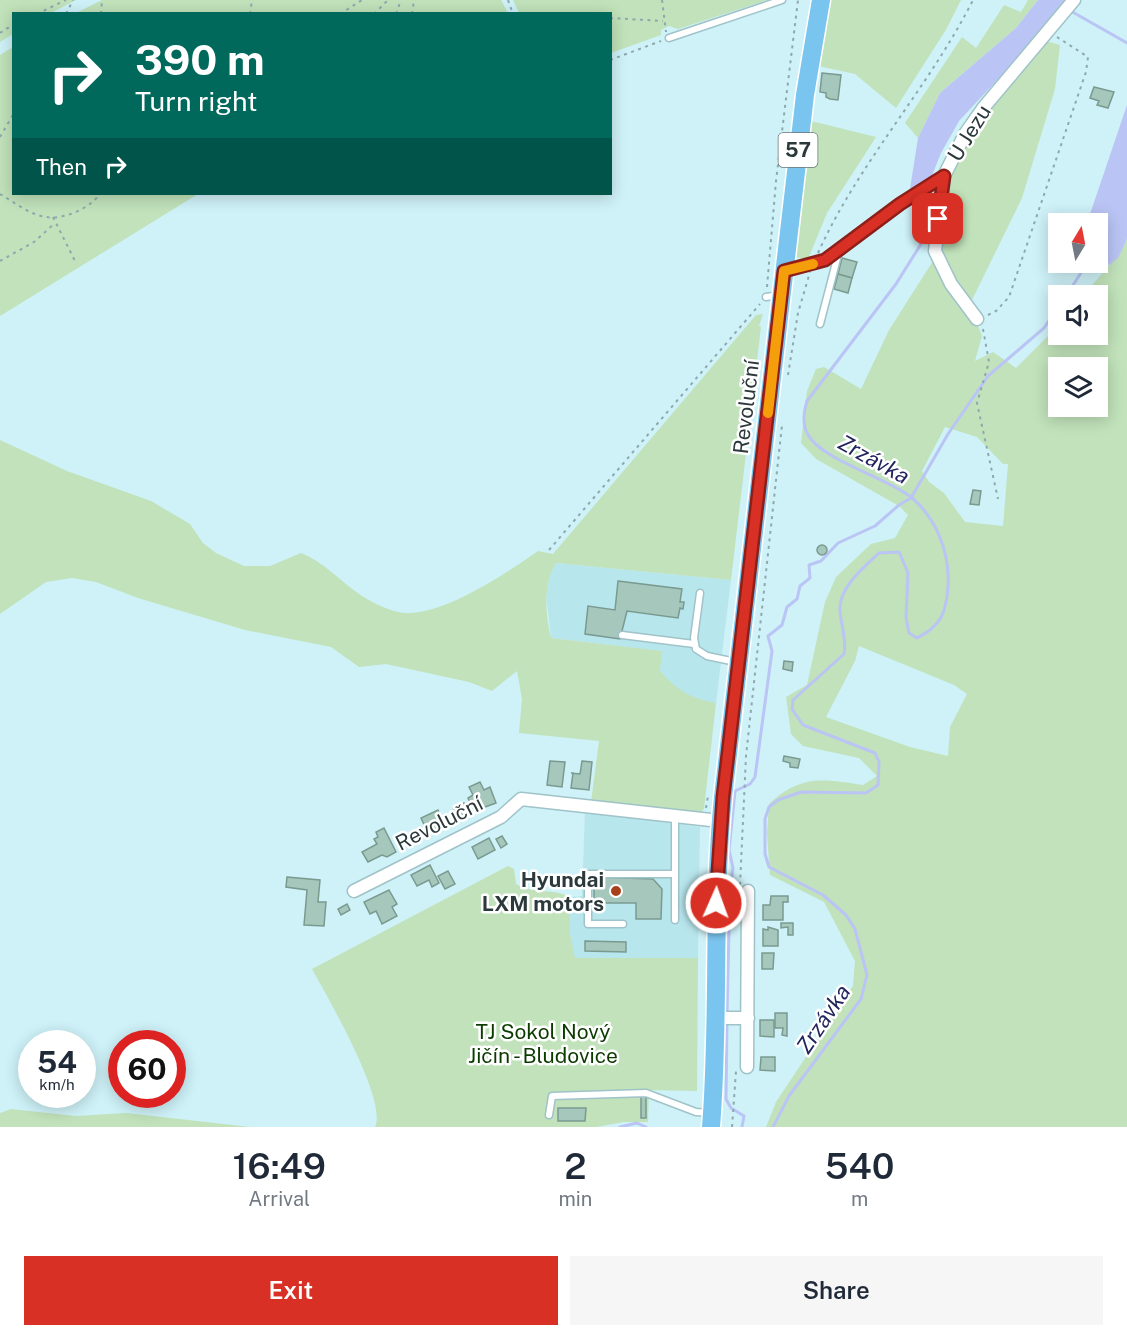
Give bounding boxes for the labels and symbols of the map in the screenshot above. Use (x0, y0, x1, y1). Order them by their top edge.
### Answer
street label: U Jezu (942, 100, 996, 166)
road number: 57 (778, 133, 818, 167)
pin (912, 193, 963, 244)
north arrow (1048, 213, 1108, 273)
street label: Revoluční (728, 358, 764, 455)
water label: Zrzávka (834, 429, 914, 489)
street label: Revoluční (391, 790, 488, 856)
place label: Hyundai LXM motors (482, 867, 604, 916)
position arrow (684, 871, 748, 935)
marker: Hyundai LXM motors (609, 884, 623, 898)
water label: Zrzávka (791, 980, 855, 1058)
park label: TJ Sokol Nový Jičín - Bludovice (468, 1019, 618, 1068)
speed limit sign: 60 (108, 1030, 186, 1108)

